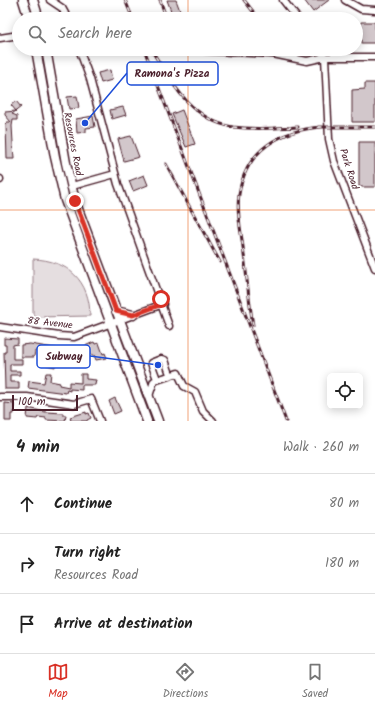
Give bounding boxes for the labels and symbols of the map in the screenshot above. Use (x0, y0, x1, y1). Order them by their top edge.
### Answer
callout: Ramona's Pizza (127, 62, 218, 85)
text: Ramona's Pizza (135, 65, 210, 83)
street label: Resources Road (59, 111, 87, 178)
street label: Park Road (335, 146, 363, 192)
route end (66, 192, 84, 210)
route start (152, 290, 170, 308)
street label: 88 Avenue (27, 313, 74, 333)
callout: Subway (37, 345, 90, 368)
text: Subway (46, 348, 83, 366)
scale bar (12, 393, 78, 412)

